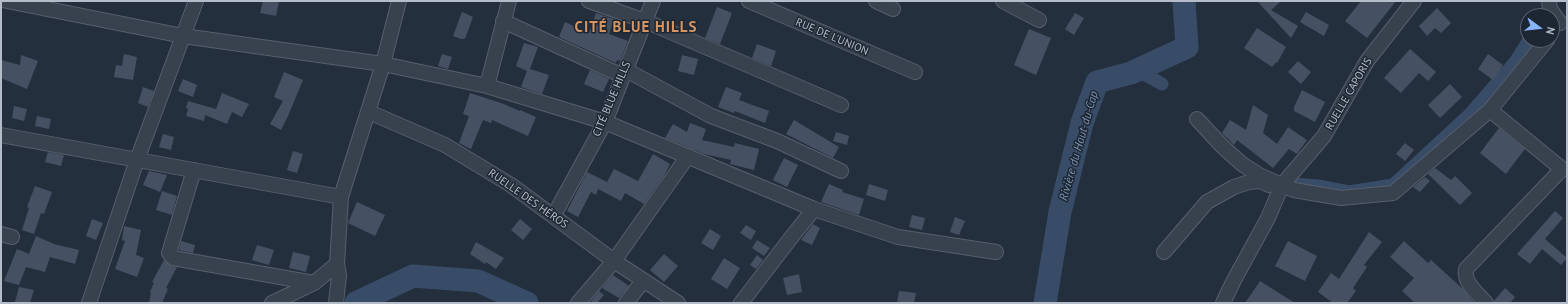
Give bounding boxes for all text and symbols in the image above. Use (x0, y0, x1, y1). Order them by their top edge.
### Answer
north arrow (1520, 8, 1560, 48)
street label: RUE DE L'UNION (794, 16, 870, 58)
district label: CITÉ BLUE HILLS (575, 19, 697, 37)
text: N (1543, 26, 1558, 36)
street label: RUELLE CAPORIS (1323, 55, 1375, 133)
street label: CITÉ BLUE HILLS (590, 59, 634, 139)
water label: Rivière du Haut-du-Cap (1056, 89, 1102, 203)
street label: RUELLE DES HÉROS (486, 167, 570, 231)

